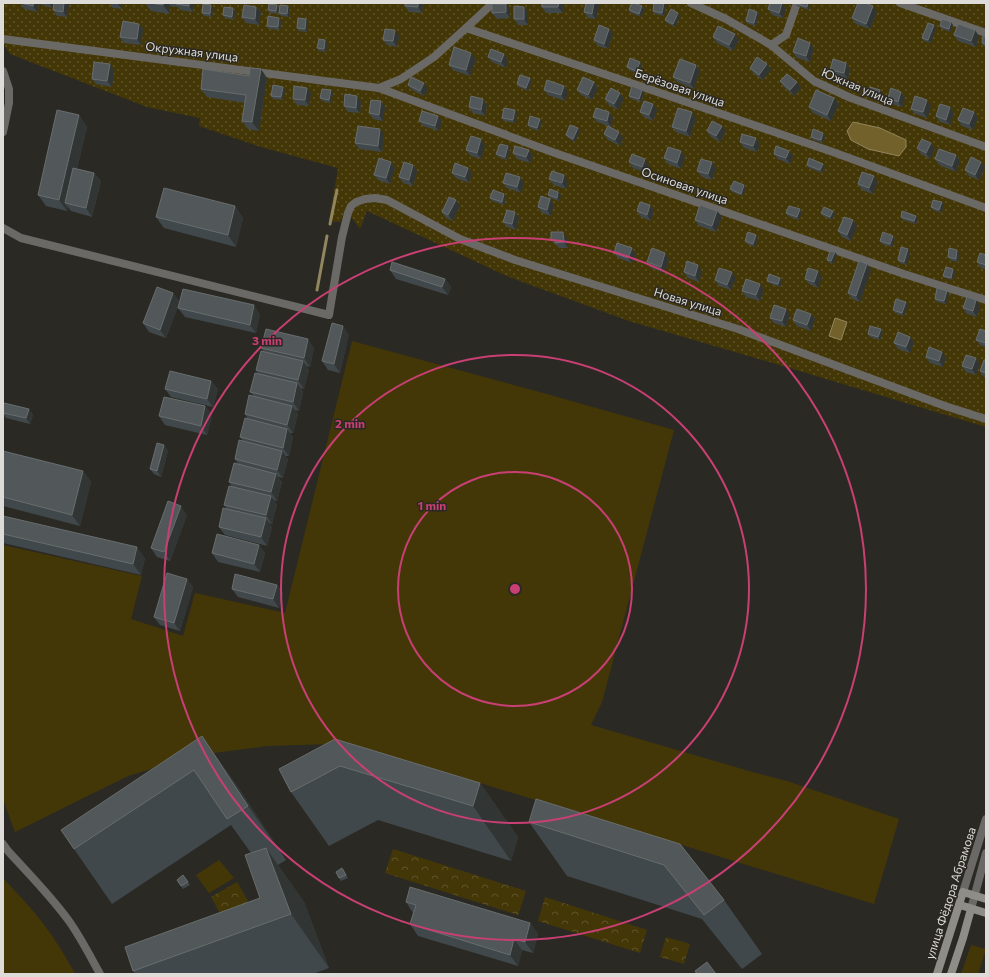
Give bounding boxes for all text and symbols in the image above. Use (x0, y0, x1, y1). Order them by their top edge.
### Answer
street label: Окружная улица (145, 38, 239, 64)
street label: Берёзовая улица (633, 65, 727, 109)
street label: Южная улица (820, 65, 896, 107)
street label: Осиновая улица (640, 164, 730, 206)
street label: Новая улица (652, 284, 724, 318)
text: 3 min (252, 333, 282, 347)
text: 2 min (335, 416, 365, 430)
text: 1 min (418, 498, 446, 512)
centre of rings (508, 582, 522, 596)
street label: улица Фёдора Абрамова (922, 825, 978, 961)

